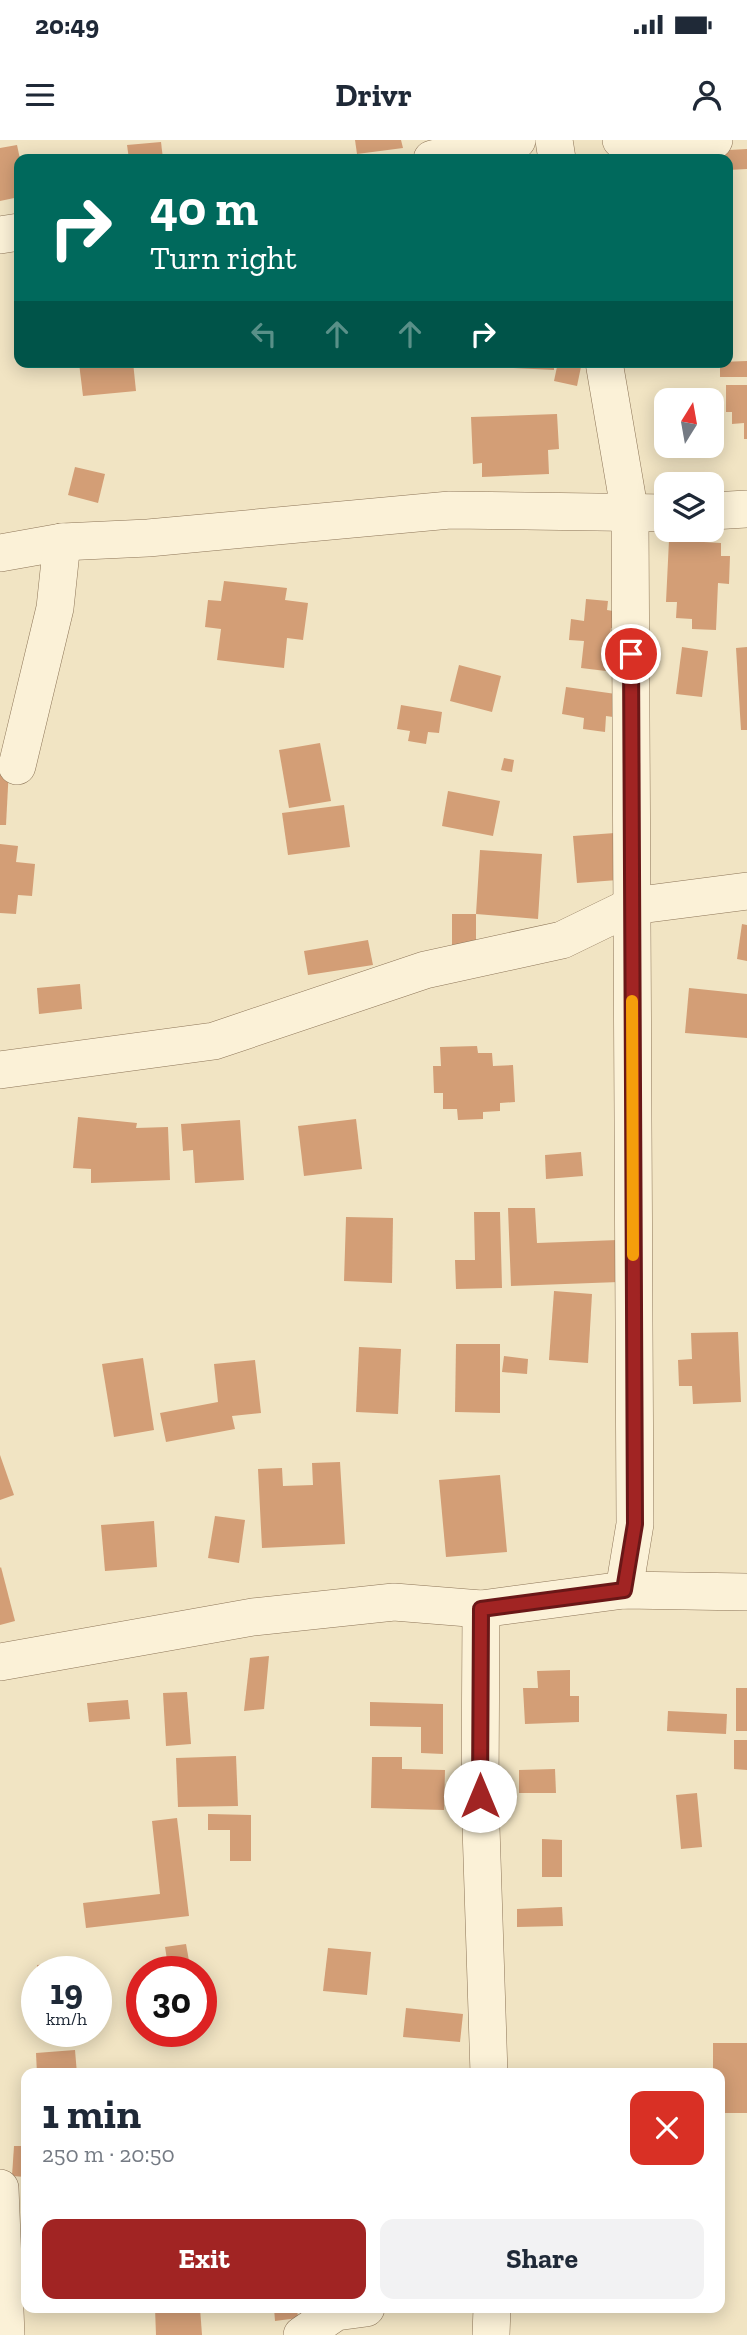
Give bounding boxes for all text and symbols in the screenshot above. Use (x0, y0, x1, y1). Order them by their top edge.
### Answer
text: 20:49 (35, 9, 99, 41)
icon: menu (21, 76, 59, 114)
text: Drivr (335, 76, 412, 114)
icon: person (688, 76, 726, 114)
text: 40 m (150, 179, 258, 238)
icon: right (35, 182, 126, 273)
text: Turn right (150, 239, 297, 277)
icon: left (245, 315, 283, 353)
icon: ahead (318, 315, 356, 353)
icon: ahead (391, 315, 429, 353)
icon: right (464, 315, 502, 353)
north arrow (654, 388, 724, 458)
map controls (654, 388, 724, 542)
button: layers (654, 472, 724, 542)
pin (601, 624, 661, 684)
icon: arrive (612, 635, 650, 673)
position arrow (443, 1759, 517, 1833)
speed limit sign: 30 (126, 1956, 217, 2047)
text: 19 (50, 1971, 83, 2013)
text: km/h (46, 2008, 87, 2030)
text: 1 min (42, 2088, 141, 2139)
button: close (630, 2091, 704, 2165)
text: 250 m · 20:50 (42, 2140, 175, 2168)
button: Exit (42, 2219, 366, 2299)
button: Share (380, 2219, 704, 2299)

